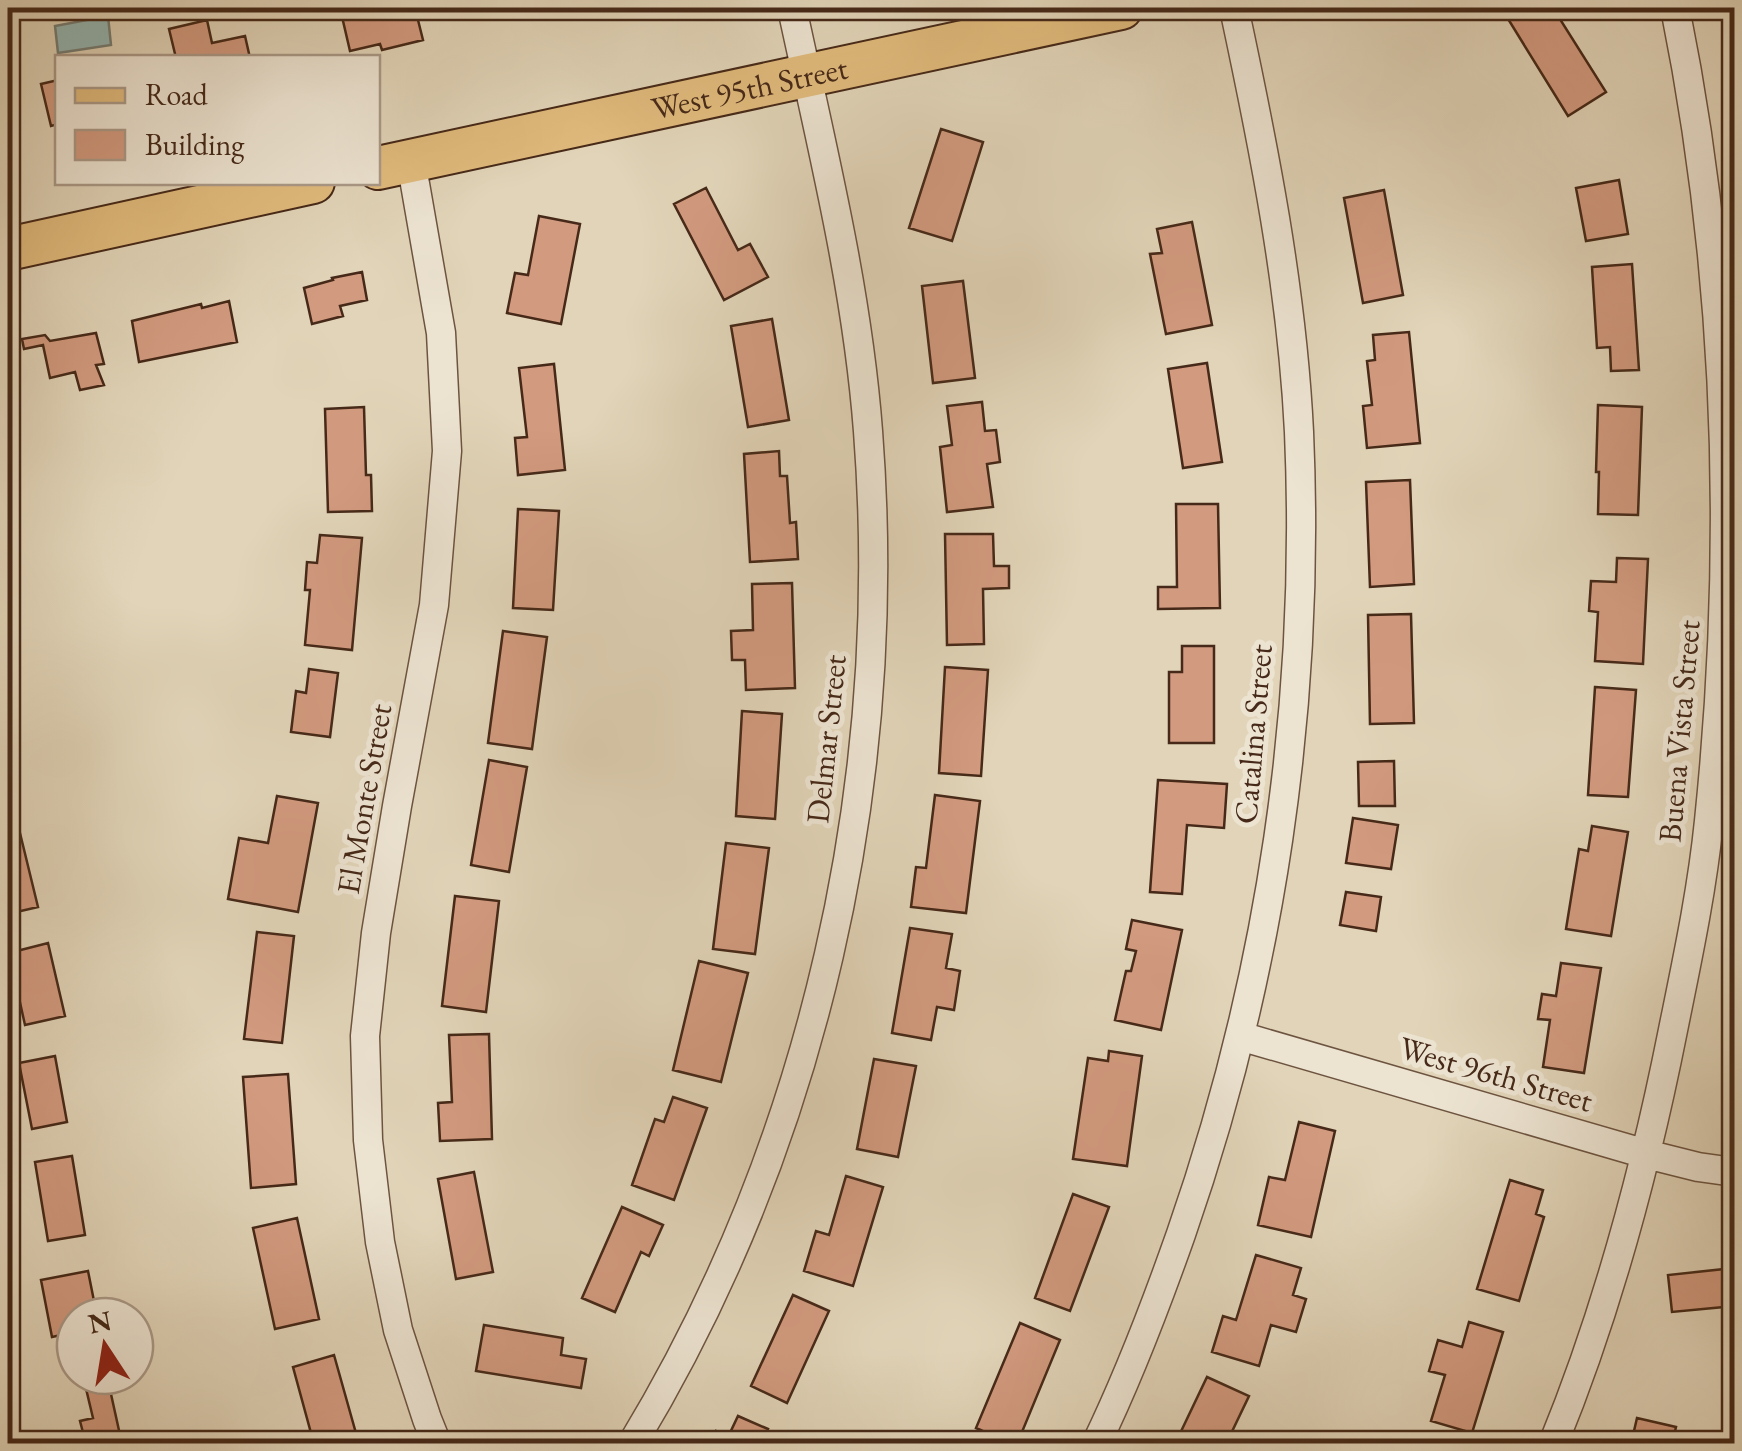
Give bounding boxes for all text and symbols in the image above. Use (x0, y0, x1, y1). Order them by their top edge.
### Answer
street label: West 95th Street (648, 46, 851, 130)
legend (55, 55, 380, 185)
text: Road (145, 75, 209, 114)
text: Building (145, 125, 245, 164)
street label: Buena Vista Street (1648, 618, 1710, 844)
street label: Catalina Street (1224, 642, 1282, 826)
street label: Delmar Street (796, 653, 856, 825)
street label: El Monte Street (327, 701, 401, 897)
street label: West 96th Street (1394, 1026, 1598, 1122)
north arrow (55, 1296, 155, 1396)
text: N (85, 1302, 115, 1342)

